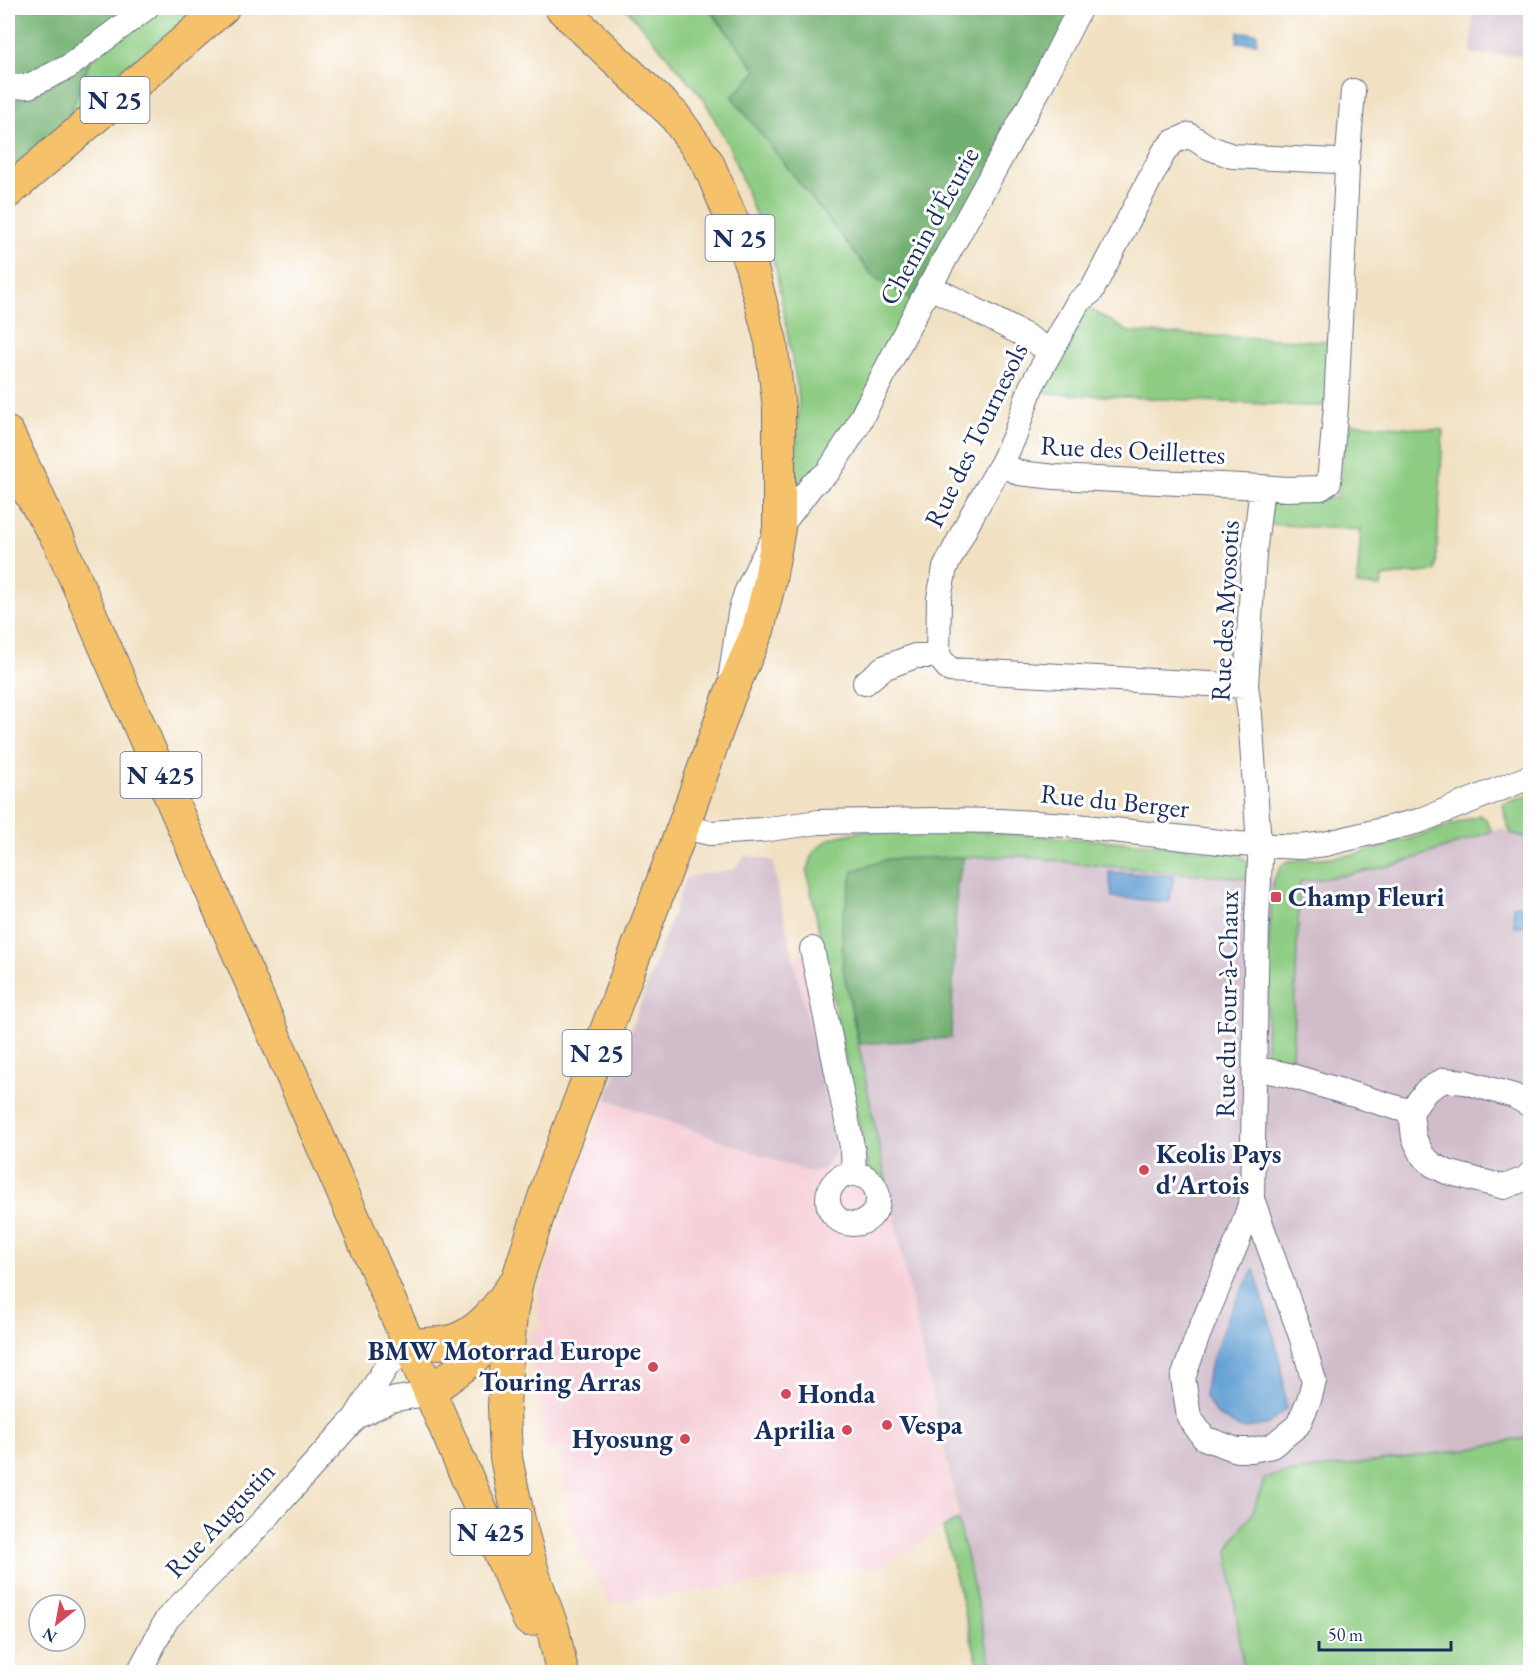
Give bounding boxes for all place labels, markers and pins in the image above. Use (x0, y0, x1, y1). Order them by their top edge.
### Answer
place label: Champ Fleuri (1288, 879, 1444, 914)
marker: Champ Fleuri (1269, 890, 1283, 904)
place label: Keolis Pays d'Artois (1156, 1136, 1282, 1202)
marker: Keolis Pays d'Artois (1137, 1163, 1151, 1177)
place label: BMW Motorrad Europe Touring Arras (368, 1333, 641, 1399)
marker: BMW Motorrad Europe Touring Arras (646, 1360, 660, 1374)
place label: Honda (798, 1376, 875, 1411)
marker: Honda (779, 1387, 793, 1401)
place label: Vespa (899, 1407, 963, 1442)
place label: Aprilia (753, 1412, 835, 1447)
marker: Vespa (880, 1418, 894, 1432)
place label: Hyosung (572, 1421, 673, 1456)
marker: Aprilia (840, 1423, 854, 1437)
marker: Hyosung (678, 1432, 692, 1446)

